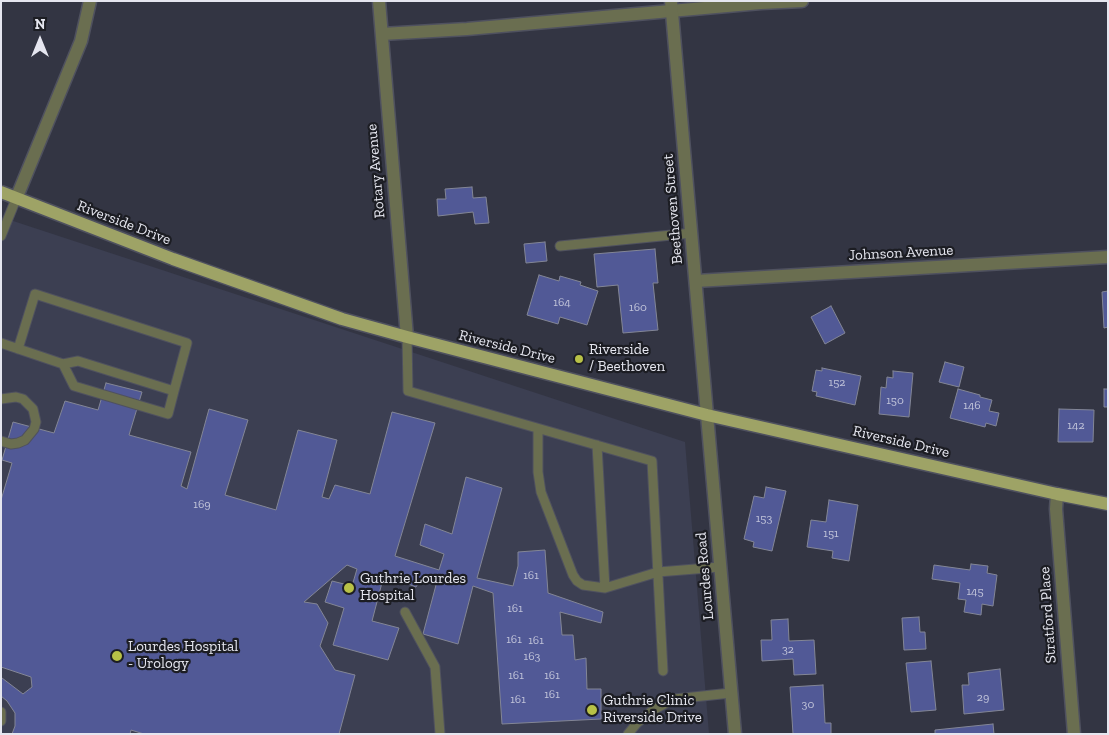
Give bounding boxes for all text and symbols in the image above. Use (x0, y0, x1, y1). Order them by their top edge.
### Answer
north arrow (15, 15, 65, 65)
text: N (35, 16, 45, 33)
street label: Rotary Avenue (363, 123, 389, 219)
street label: Beethoven Street (659, 153, 687, 265)
street label: Riverside Drive (75, 197, 173, 249)
street label: Johnson Avenue (848, 241, 954, 265)
house number: 164 (553, 296, 571, 310)
house number: 160 (629, 301, 647, 315)
street label: Riverside Drive (457, 326, 557, 368)
place label: Riverside / Beethoven (589, 341, 665, 376)
marker: Riverside / Beethoven (573, 353, 585, 365)
house number: 152 (829, 376, 845, 390)
house number: 150 (886, 394, 904, 408)
house number: 146 (963, 399, 981, 413)
house number: 142 (1067, 419, 1085, 433)
street label: Riverside Drive (851, 422, 951, 462)
house number: 169 (193, 498, 211, 512)
house number: 153 (756, 512, 772, 526)
house number: 151 (823, 527, 839, 541)
street label: Lourdes Road (692, 531, 718, 621)
street label: Stratford Place (1036, 566, 1060, 664)
house number: 161 (523, 569, 539, 583)
place label: Guthrie Lourdes Hospital (360, 570, 466, 605)
marker: Guthrie Lourdes Hospital (342, 581, 356, 595)
house number: 145 (966, 585, 984, 599)
house number: 161 (507, 602, 523, 616)
house number: 161 (506, 633, 522, 647)
house number: 161 (528, 634, 544, 648)
place label: Lourdes Hospital - Urology (128, 638, 238, 673)
house number: 32 (782, 643, 794, 657)
marker: Lourdes Hospital - Urology (110, 649, 124, 663)
house number: 163 (524, 650, 540, 664)
house number: 161 (508, 669, 524, 683)
house number: 161 (544, 669, 560, 683)
house number: 161 (544, 688, 560, 702)
house number: 29 (977, 691, 989, 705)
place label: Guthrie Clinic Riverside Drive (603, 692, 702, 727)
house number: 161 (510, 693, 526, 707)
house number: 30 (802, 698, 814, 712)
marker: Guthrie Clinic Riverside Drive (585, 703, 599, 717)

